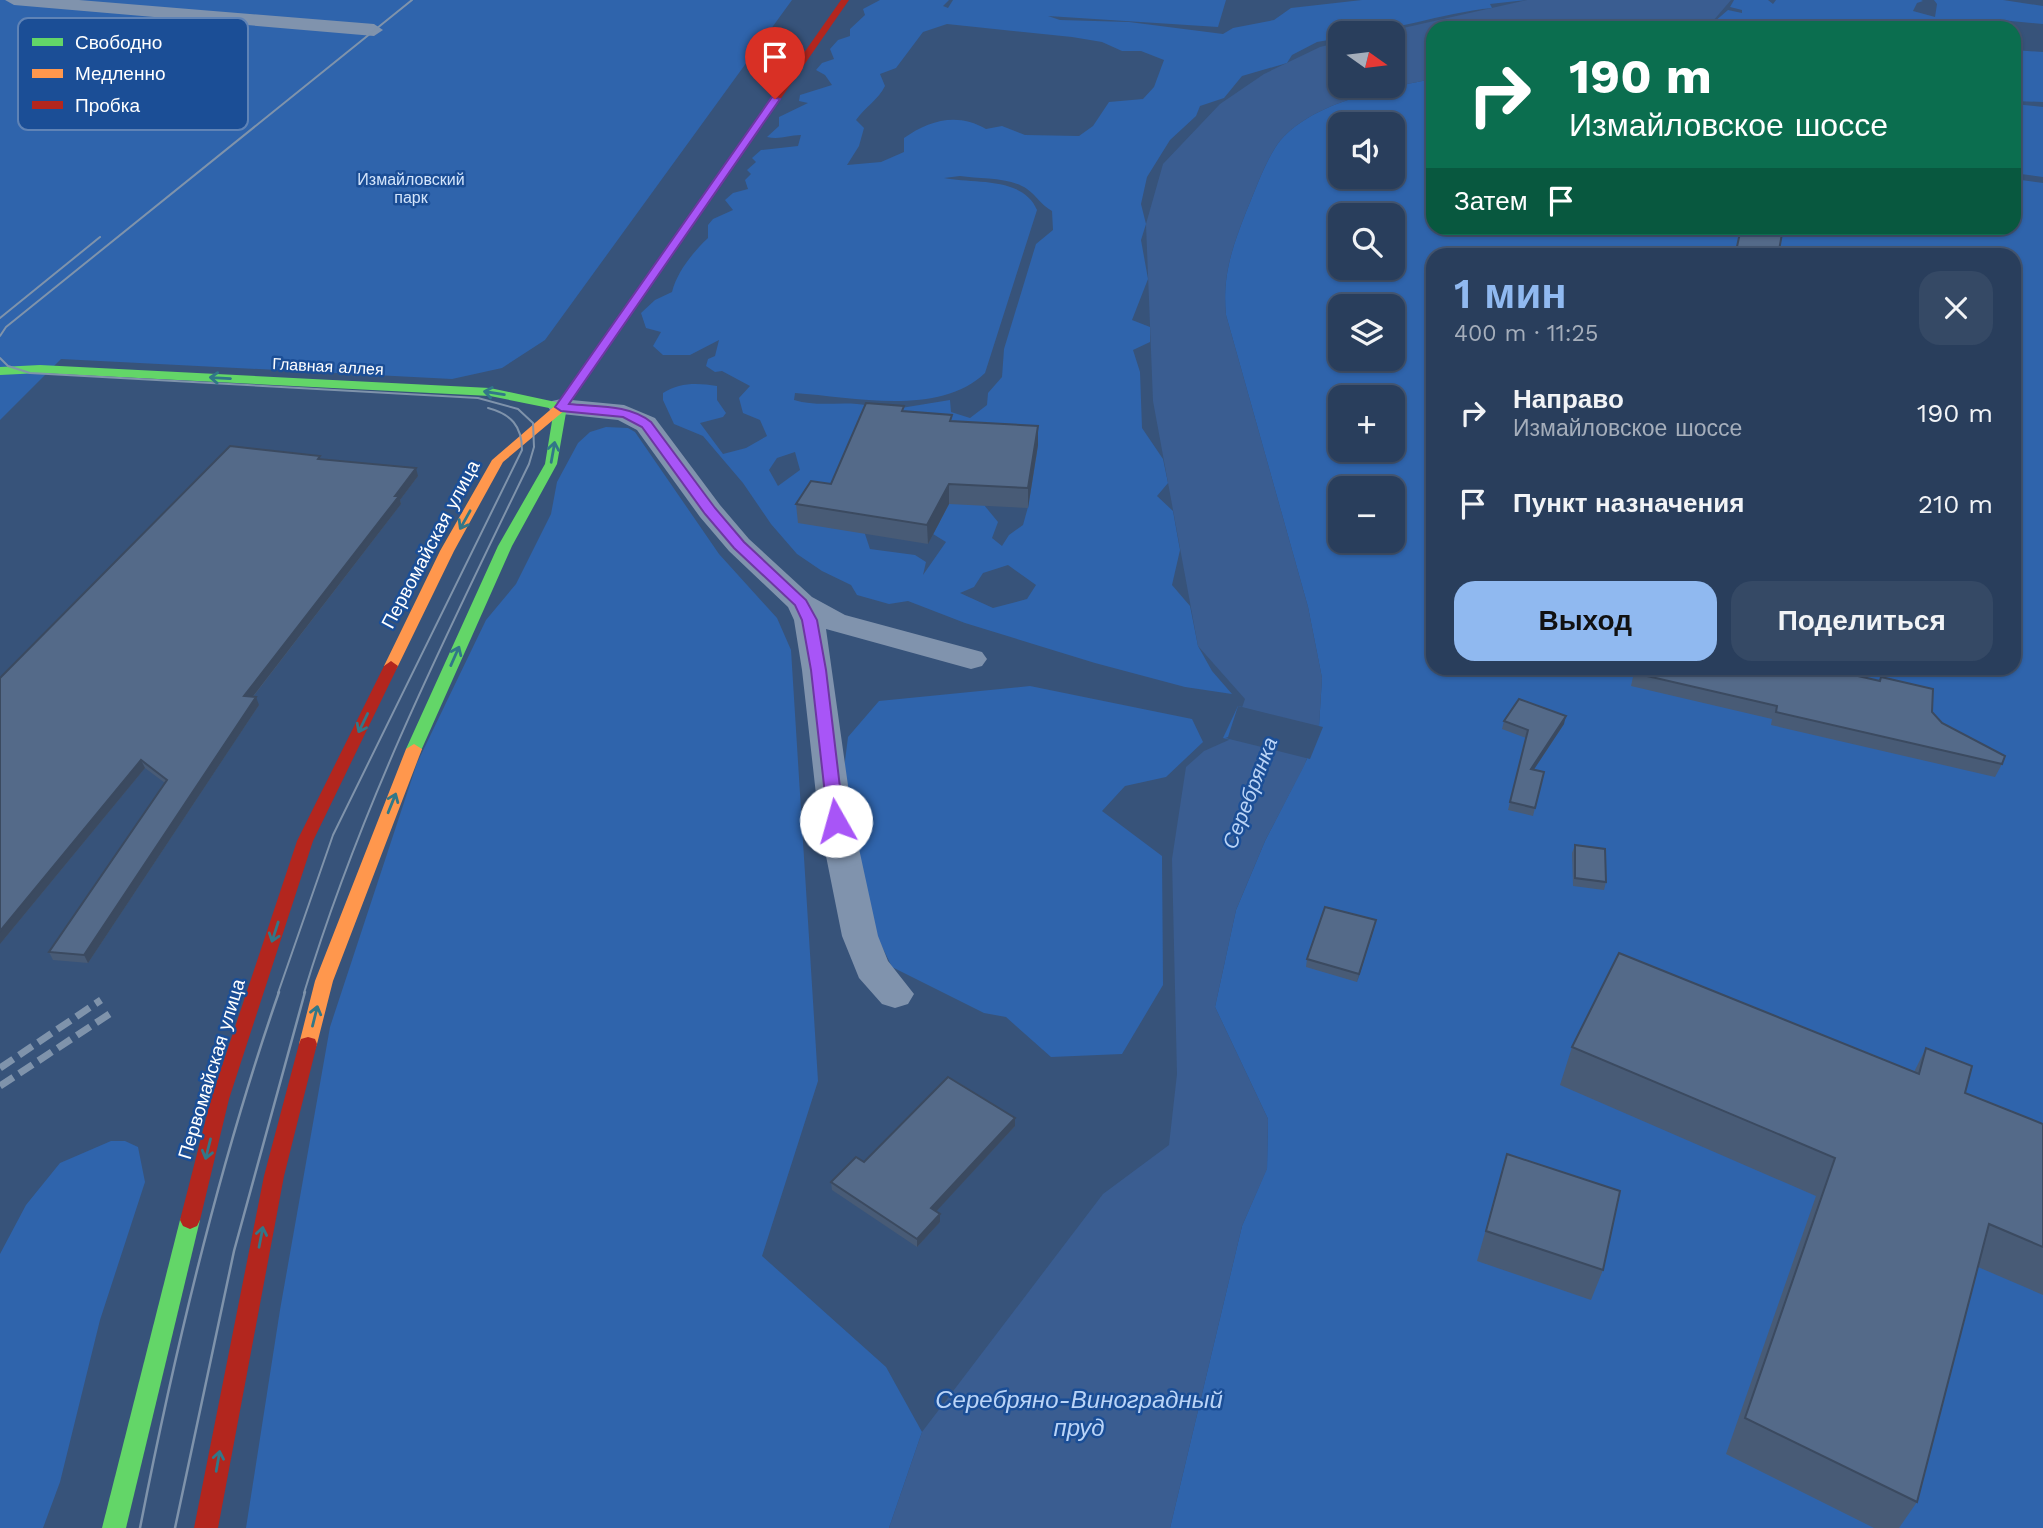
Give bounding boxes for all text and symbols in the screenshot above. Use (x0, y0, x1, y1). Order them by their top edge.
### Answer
legend (18, 18, 248, 130)
north arrow (1328, 21, 1405, 98)
map controls (1328, 21, 1405, 553)
pin (745, 27, 805, 99)
text: Свободно (75, 31, 162, 54)
icon: arrive (756, 38, 794, 76)
text: 190 m (1569, 47, 1712, 105)
icon: right (1454, 49, 1545, 140)
text: Медленно (75, 62, 165, 85)
text: Пробка (75, 94, 140, 117)
text: Измайловское шоссе (1569, 106, 1888, 144)
button: sound (1328, 112, 1405, 189)
park label: Измайловский парк (357, 170, 465, 207)
icon: arrive (1542, 182, 1580, 220)
text: Затем (1454, 186, 1528, 216)
button: search (1328, 203, 1405, 280)
text: 1 мин (1454, 269, 1567, 318)
button: close (1919, 271, 1993, 345)
button: layers (1328, 294, 1405, 371)
text: 400 m · 11:25 (1454, 320, 1598, 347)
street label: Главная аллея (272, 354, 384, 379)
one-way arrow (209, 371, 232, 384)
text: Направо (1513, 384, 1624, 414)
button: + (1328, 385, 1405, 462)
one-way arrow (483, 386, 506, 399)
icon: right (1454, 394, 1492, 432)
text: 190 m (1917, 398, 1993, 428)
text: Измайловское шоссе (1513, 415, 1742, 442)
one-way arrow (547, 441, 560, 464)
street label: Первомайская улица (376, 456, 485, 632)
button: − (1328, 476, 1405, 553)
icon: arrive (1454, 485, 1492, 523)
text: Пункт назначения (1513, 488, 1744, 518)
text: 210 m (1918, 489, 1993, 519)
one-way arrow (458, 509, 472, 529)
button: Выход (1454, 581, 1717, 661)
button: Поделиться (1731, 581, 1993, 661)
one-way arrow (449, 646, 462, 667)
one-way arrow (356, 712, 369, 733)
water label: Серебрянка (1217, 733, 1282, 852)
position arrow (799, 784, 873, 858)
one-way arrow (386, 792, 399, 814)
one-way arrow (268, 921, 281, 943)
street label: Первомайская улица (173, 976, 250, 1162)
one-way arrow (309, 1005, 322, 1028)
one-way arrow (200, 1137, 214, 1160)
one-way arrow (255, 1226, 269, 1249)
water label: Серебряно-Виноградный пруд (935, 1386, 1223, 1442)
one-way arrow (212, 1450, 225, 1473)

